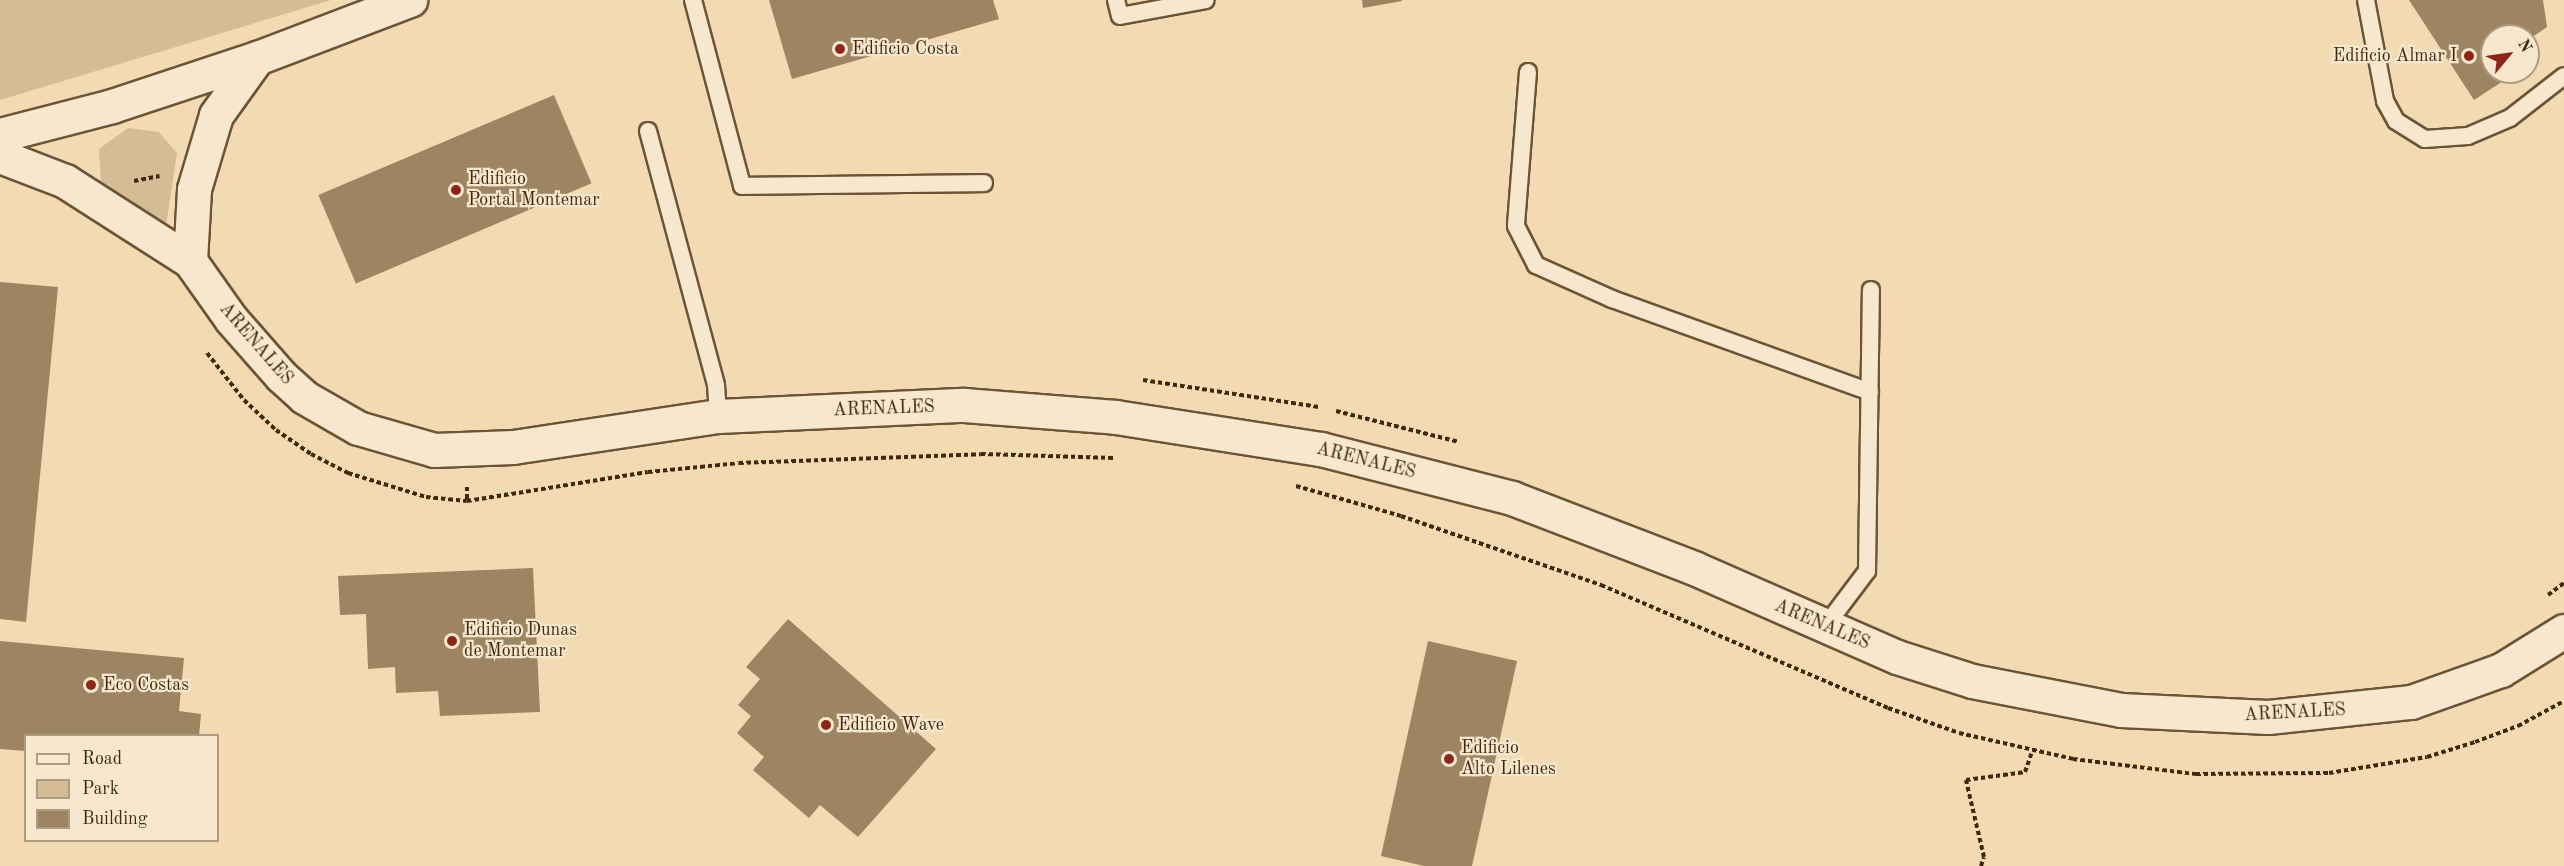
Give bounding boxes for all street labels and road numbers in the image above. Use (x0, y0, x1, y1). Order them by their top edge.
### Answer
street label: ARENALES (214, 299, 298, 389)
street label: ARENALES (833, 396, 935, 422)
street label: ARENALES (1314, 438, 1418, 484)
street label: ARENALES (1771, 595, 1873, 655)
street label: ARENALES (2244, 700, 2346, 726)

